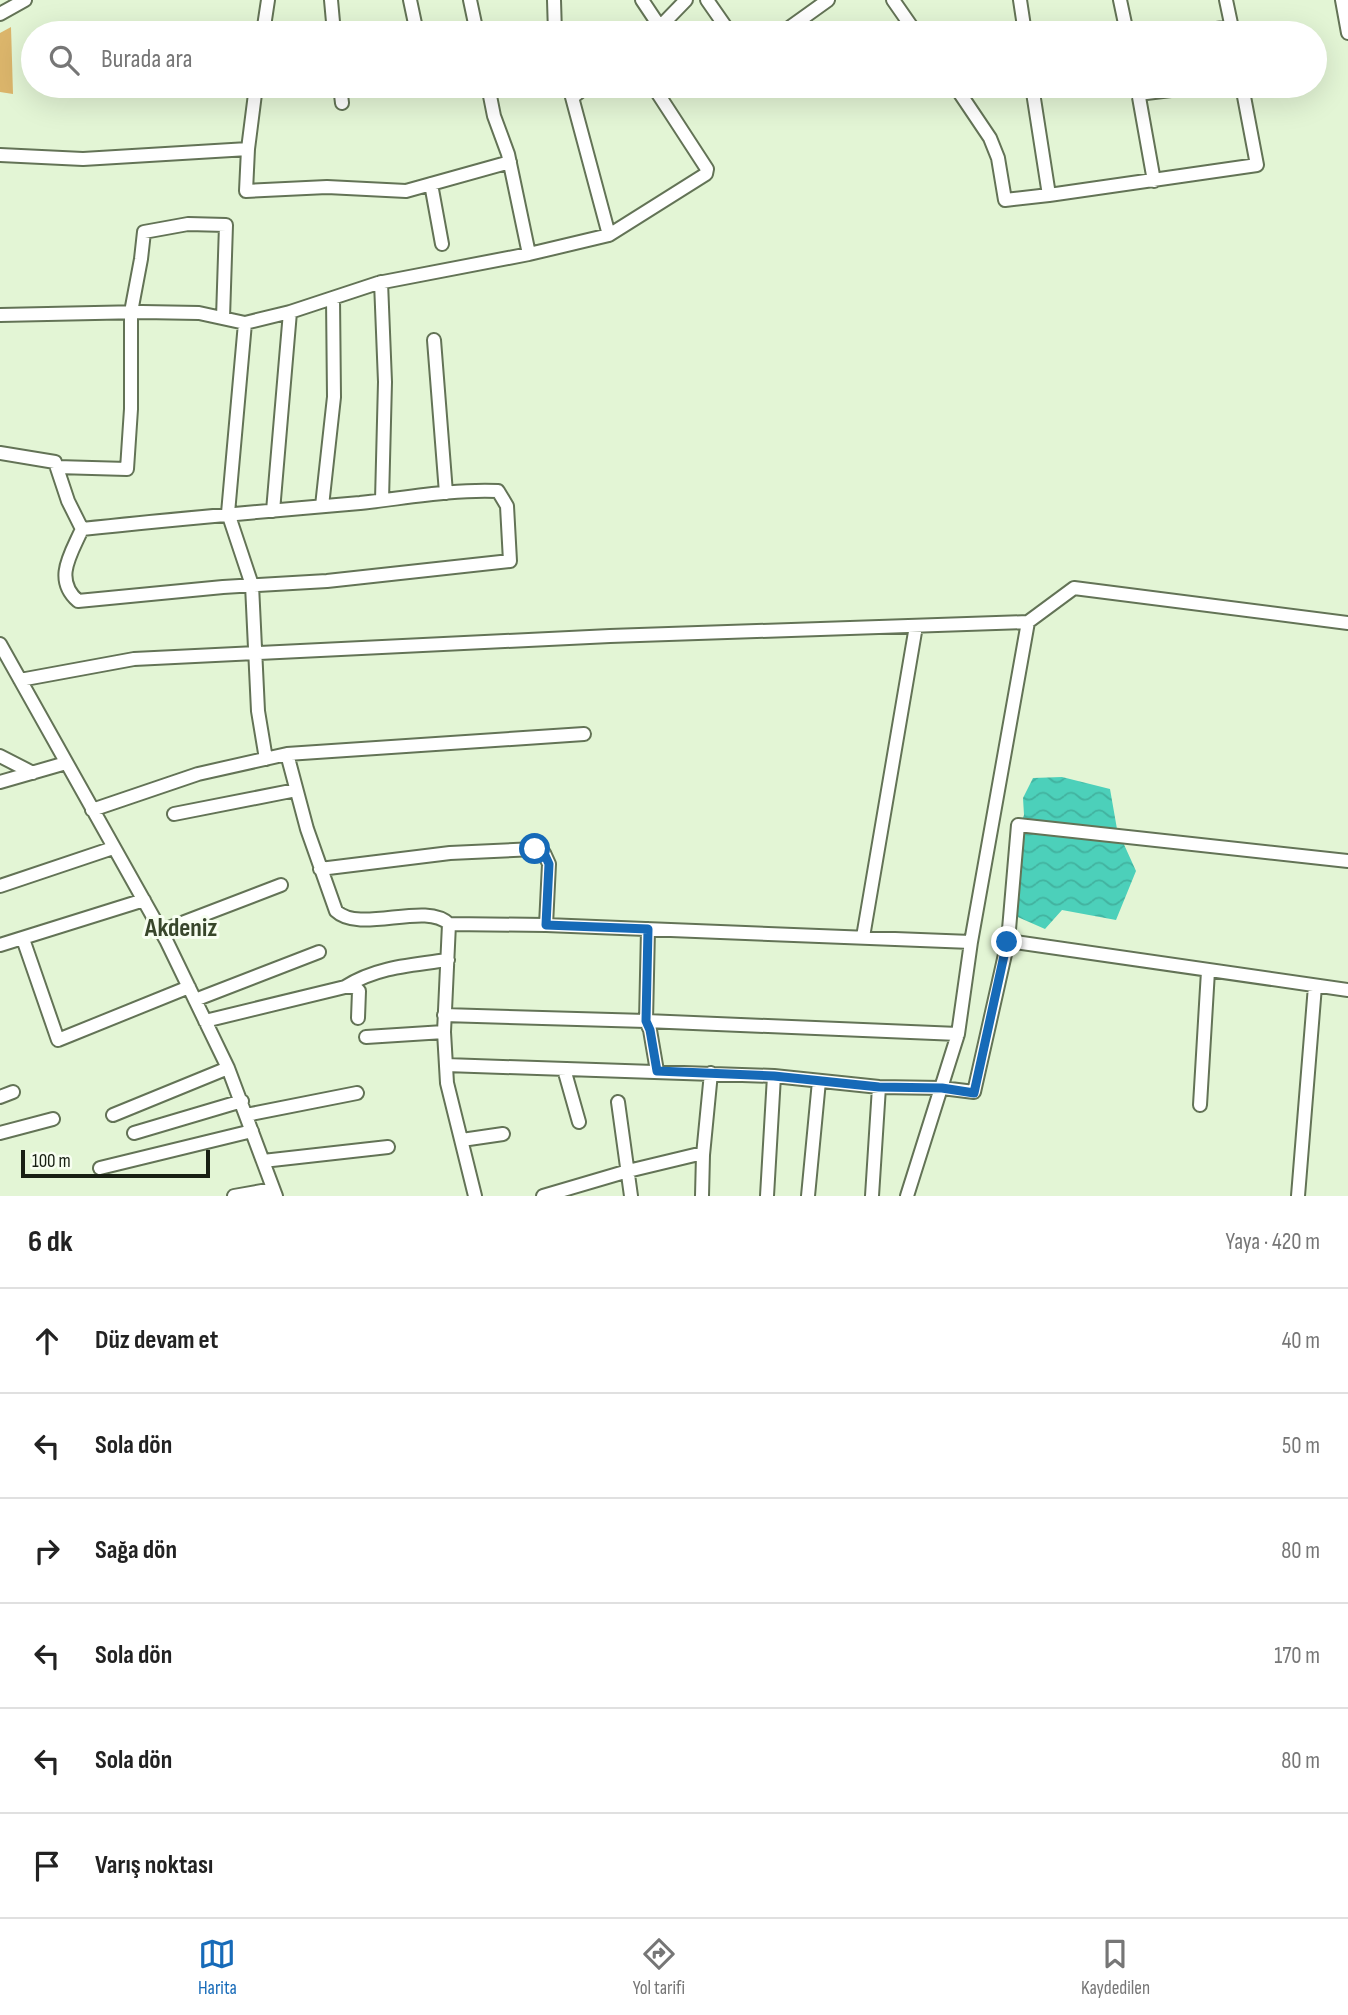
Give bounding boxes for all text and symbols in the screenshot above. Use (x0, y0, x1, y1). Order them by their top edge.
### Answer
search box (21, 21, 1327, 98)
icon: search (45, 41, 83, 79)
text: Burada ara (101, 44, 193, 75)
route start (519, 833, 550, 864)
district label: Akdeniz (144, 913, 217, 944)
route end (991, 926, 1022, 957)
scale bar (21, 1147, 210, 1179)
text: 100 m (32, 1150, 71, 1173)
text: 6 dk (28, 1224, 73, 1260)
text: Yaya · 420 m (1226, 1228, 1320, 1256)
icon: ahead (28, 1322, 66, 1360)
text: Düz devam et (95, 1325, 218, 1356)
text: 40 m (1282, 1327, 1320, 1355)
icon: left (28, 1427, 66, 1465)
text: Sola dön (95, 1430, 172, 1461)
text: 50 m (1282, 1432, 1320, 1460)
icon: right (28, 1532, 66, 1570)
text: Sağa dön (95, 1535, 177, 1566)
text: 80 m (1281, 1537, 1320, 1565)
icon: left (28, 1637, 66, 1675)
text: Sola dön (95, 1640, 172, 1671)
text: 170 m (1274, 1642, 1320, 1670)
icon: left (28, 1742, 66, 1780)
text: Sola dön (95, 1745, 172, 1776)
text: 80 m (1281, 1747, 1320, 1775)
icon: arrive (28, 1847, 66, 1885)
text: Varış noktası (95, 1850, 213, 1881)
tab: Harita (198, 1935, 237, 2000)
tab: Yol tarifi (633, 1935, 685, 2000)
tab: Kaydedilen (1081, 1935, 1150, 2000)

